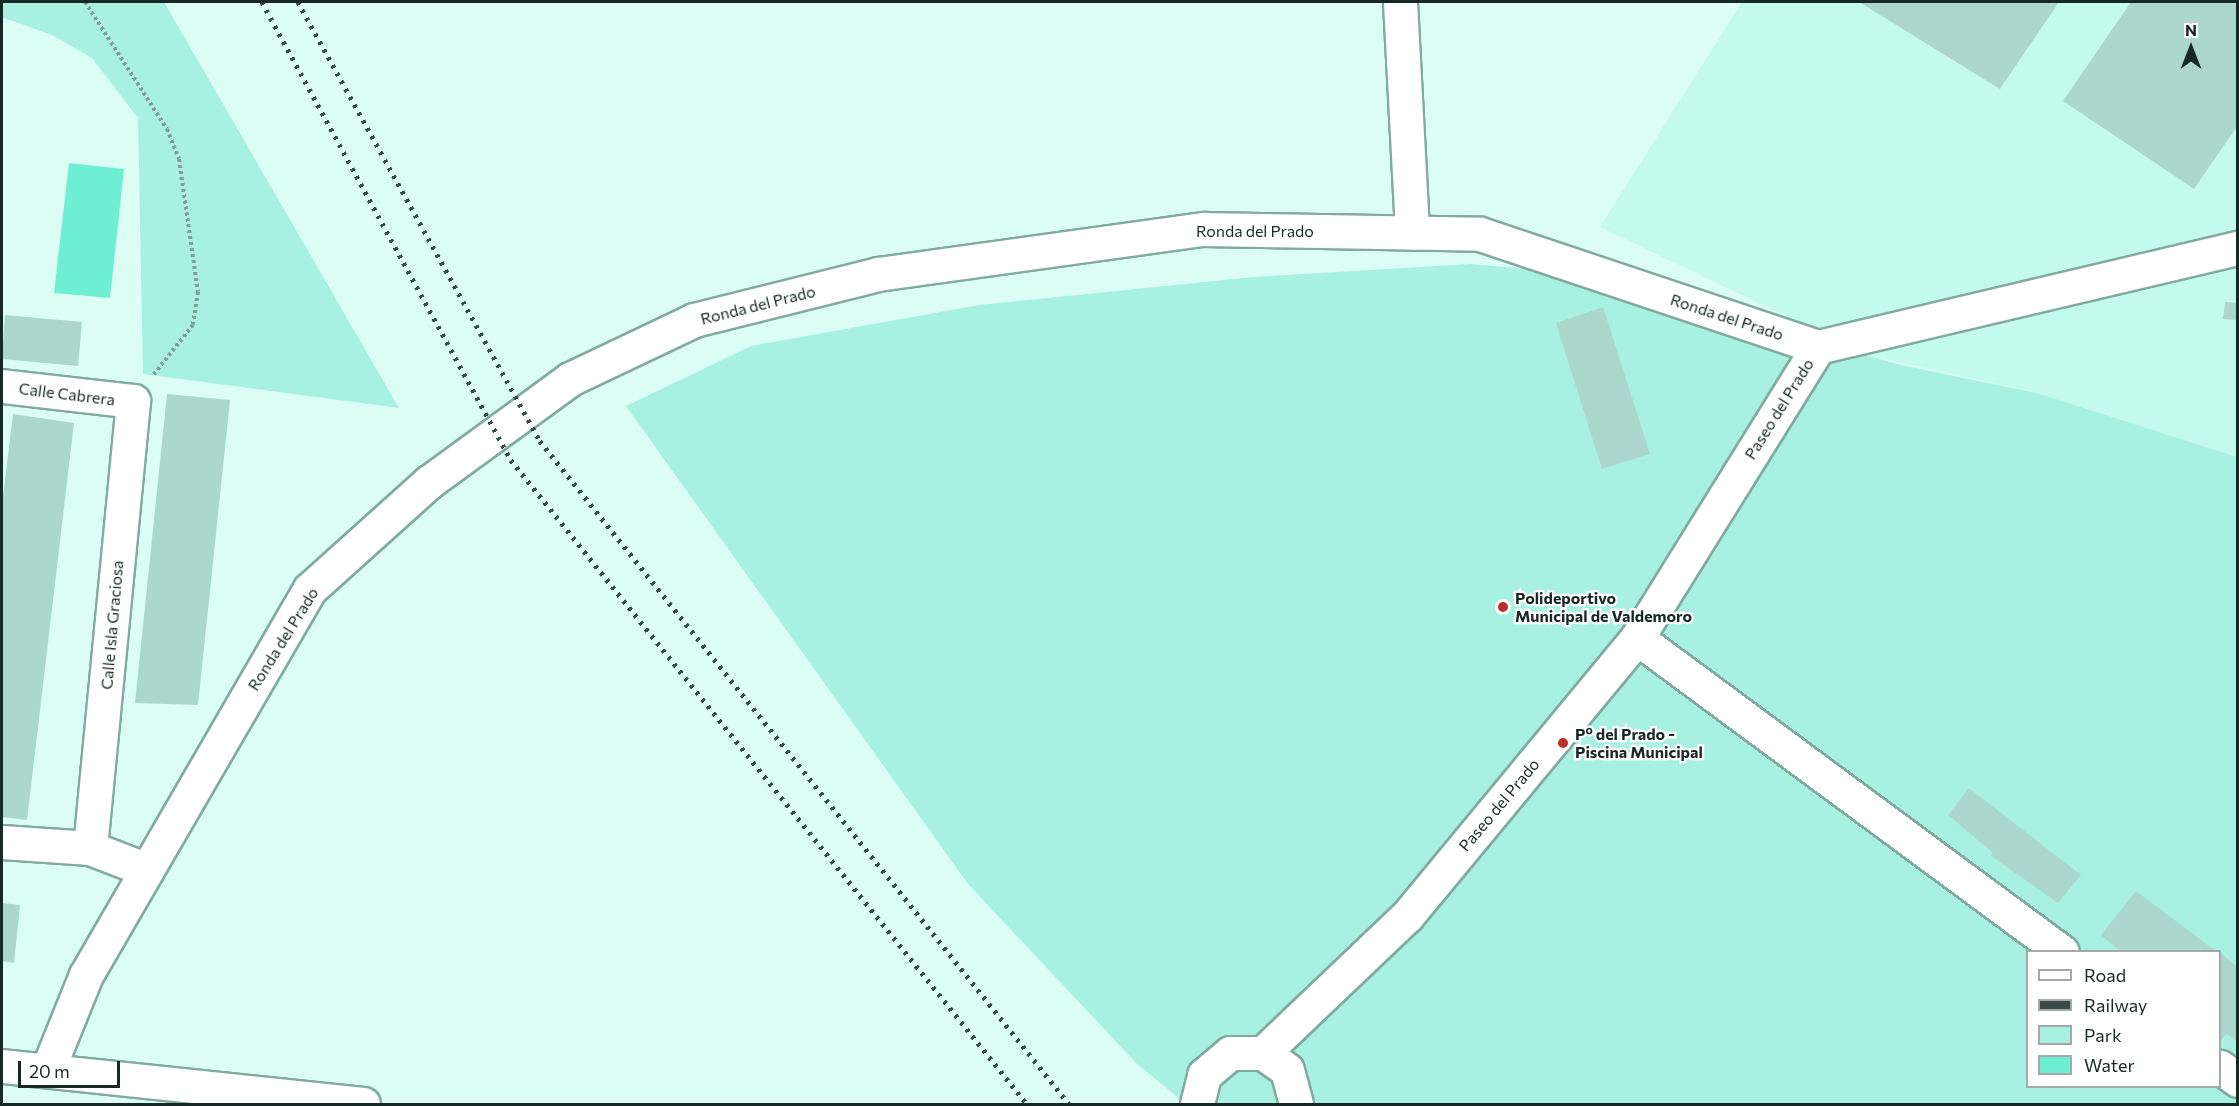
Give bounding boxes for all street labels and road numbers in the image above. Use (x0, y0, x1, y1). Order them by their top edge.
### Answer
street label: Ronda del Prado (1196, 221, 1314, 241)
street label: Ronda del Prado (699, 281, 817, 329)
street label: Ronda del Prado (1668, 290, 1786, 344)
street label: Paseo del Prado (1740, 355, 1818, 463)
street label: Calle Cabrera (18, 379, 116, 409)
street label: Calle Isla Graciosa (97, 560, 127, 690)
street label: Ronda del Prado (244, 584, 322, 694)
street label: Paseo del Prado (1455, 755, 1543, 855)

